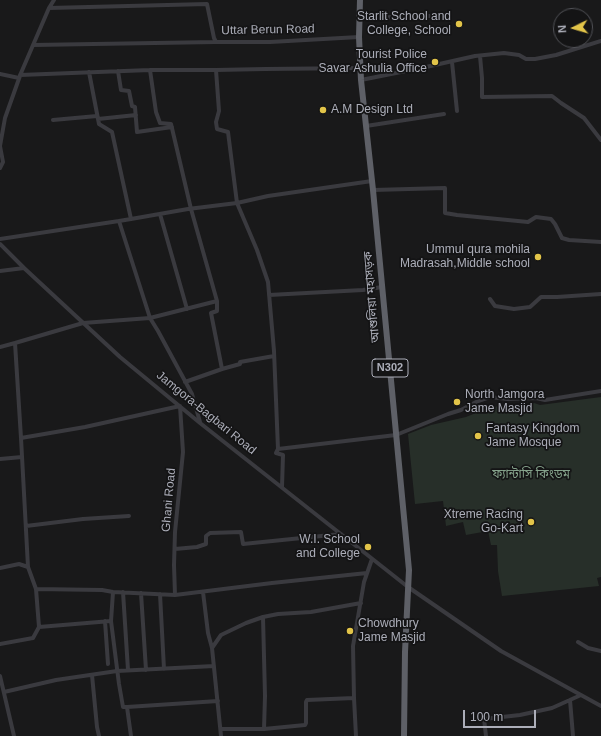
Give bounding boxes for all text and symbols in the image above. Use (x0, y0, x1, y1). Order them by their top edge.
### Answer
north arrow (553, 8, 593, 48)
place label: Starlit School and College, School (357, 10, 451, 38)
marker: Starlit School and College, School (454, 19, 464, 29)
street label: Uttar Berun Road (221, 22, 315, 38)
text: N (556, 24, 568, 33)
place label: Tourist Police Savar Ashulia Office (319, 48, 427, 76)
marker: Tourist Police Savar Ashulia Office (430, 57, 440, 67)
place label: A.M Design Ltd (331, 103, 413, 117)
marker: A.M Design Ltd (318, 105, 328, 115)
place label: Ummul qura mohila Madrasah,Middle school (400, 243, 530, 271)
street label: আশুলিয়া মহাসড়ক (361, 251, 383, 343)
marker: Ummul qura mohila Madrasah,Middle school (533, 252, 543, 262)
road number: N302 (372, 359, 408, 377)
street label: Jamgora-Bagbari Road (153, 368, 259, 458)
place label: North Jamgora Jame Masjid (465, 388, 544, 416)
marker: North Jamgora Jame Masjid (452, 397, 462, 407)
place label: Fantasy Kingdom Jame Mosque (486, 422, 579, 450)
marker: Fantasy Kingdom Jame Mosque (473, 431, 483, 441)
street label: Ghani Road (159, 467, 179, 533)
park label: ফ্যান্টাসি কিংডম (492, 468, 570, 482)
place label: Xtreme Racing Go-Kart (444, 508, 523, 536)
marker: Xtreme Racing Go-Kart (526, 517, 536, 527)
place label: W.I. School and College (296, 533, 360, 561)
marker: W.I. School and College (363, 542, 373, 552)
place label: Chowdhury Jame Masjid (358, 617, 425, 645)
marker: Chowdhury Jame Masjid (345, 626, 355, 636)
scale bar (465, 702, 538, 728)
text: 100 m (470, 710, 503, 724)

